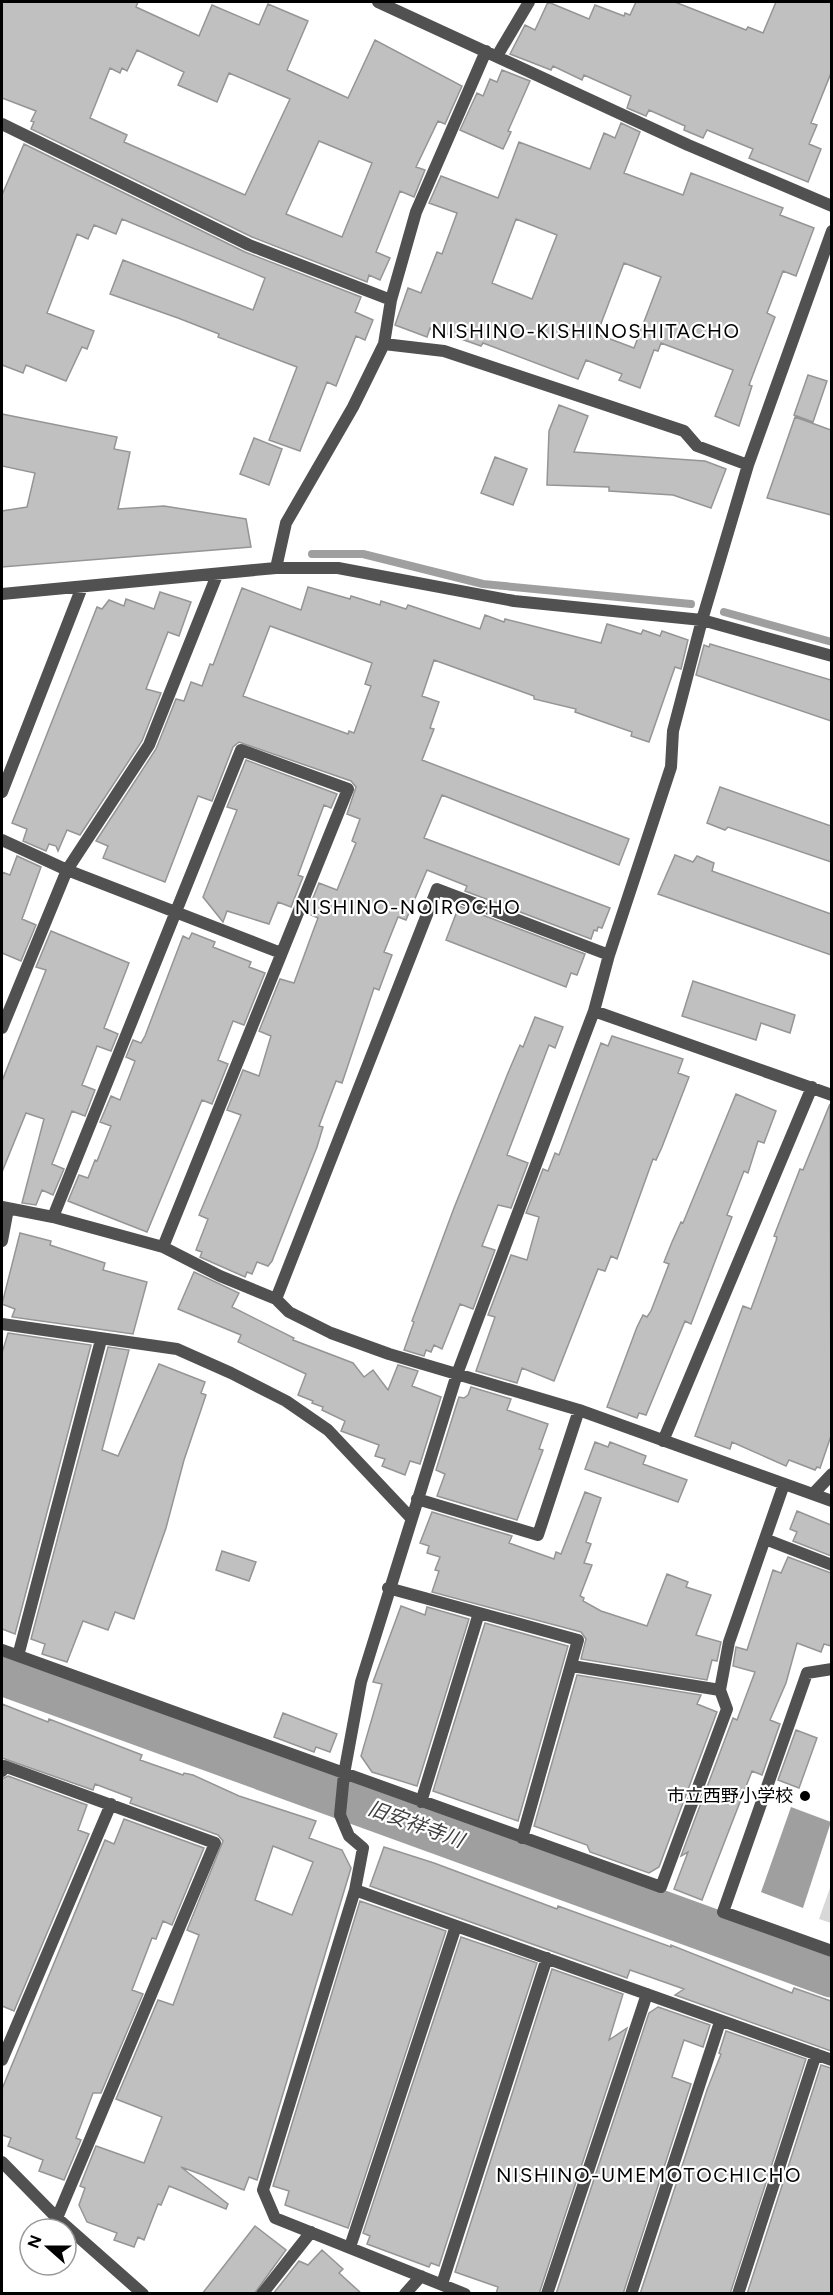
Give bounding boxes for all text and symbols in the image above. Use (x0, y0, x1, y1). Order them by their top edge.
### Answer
district label: NISHINO-KISHINOSHITACHO (431, 319, 741, 343)
district label: NISHINO-NOIROCHO (295, 895, 521, 919)
place label: 市立西野小学校 (667, 1785, 793, 1807)
marker: 市立西野小学校 (798, 1789, 812, 1803)
water label: 旧安祥寺川 (365, 1796, 469, 1853)
district label: NISHINO-UMEMOTOCHICHO (496, 2163, 802, 2187)
north arrow (18, 2217, 78, 2277)
text: N (23, 2233, 46, 2251)

